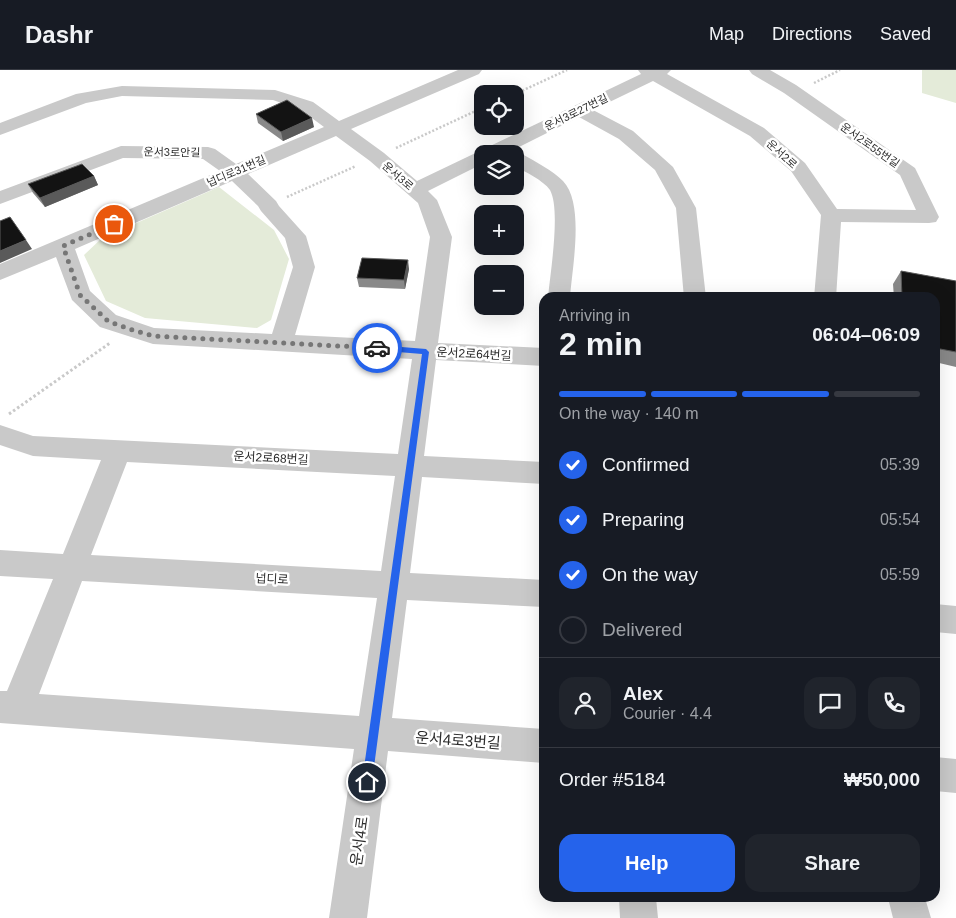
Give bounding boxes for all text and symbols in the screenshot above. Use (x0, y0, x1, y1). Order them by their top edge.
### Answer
text: Dashr (25, 21, 93, 48)
text: Map (709, 24, 744, 44)
text: Directions (772, 24, 852, 44)
text: Saved (880, 24, 931, 44)
map controls (474, 85, 524, 315)
button: locate (474, 85, 524, 135)
street label: 운서3로27번길 (542, 91, 610, 133)
street label: 운서2로55번길 (838, 120, 902, 170)
street label: 운서2로 (764, 137, 800, 171)
button: layers (474, 145, 524, 195)
street label: 운서3로안길 (144, 146, 200, 158)
street label: 넙디로31번길 (205, 153, 267, 189)
street label: 운서3로 (380, 160, 416, 192)
pin (93, 203, 135, 245)
button: + (474, 205, 524, 255)
icon: bag (100, 210, 128, 238)
button: − (474, 265, 524, 315)
text: Arriving in (559, 307, 630, 324)
courier (352, 323, 402, 373)
text: 06:04–06:09 (812, 324, 920, 345)
text: 2 min (559, 326, 643, 362)
icon: car (363, 334, 391, 362)
street label: 운서2로64번길 (436, 345, 512, 363)
text: On the way · 140 m (559, 405, 699, 422)
street label: 운서2로68번길 (233, 449, 309, 467)
icon: check (559, 451, 587, 479)
text: Confirmed (602, 454, 690, 475)
text: 05:39 (880, 456, 920, 473)
icon: check (559, 506, 587, 534)
text: Preparing (602, 509, 684, 530)
text: 05:54 (880, 511, 920, 528)
icon: check (559, 561, 587, 589)
text: On the way (602, 564, 698, 585)
text: 05:59 (880, 566, 920, 583)
street label: 넙디로 (255, 571, 289, 587)
text: Delivered (602, 619, 682, 640)
button: person (559, 677, 611, 729)
button: chat (804, 677, 856, 729)
button: phone (868, 677, 920, 729)
text: Alex (623, 683, 663, 704)
text: Courier · 4.4 (623, 705, 712, 722)
street label: 운서4로3번길 (415, 729, 501, 751)
pin (346, 761, 388, 803)
icon: home (353, 768, 381, 796)
text: Order #5184 (559, 769, 666, 790)
text: ₩50,000 (844, 769, 920, 790)
street label: 운서4로 (347, 815, 371, 867)
button: Help (559, 834, 735, 892)
button: Share (745, 834, 920, 892)

